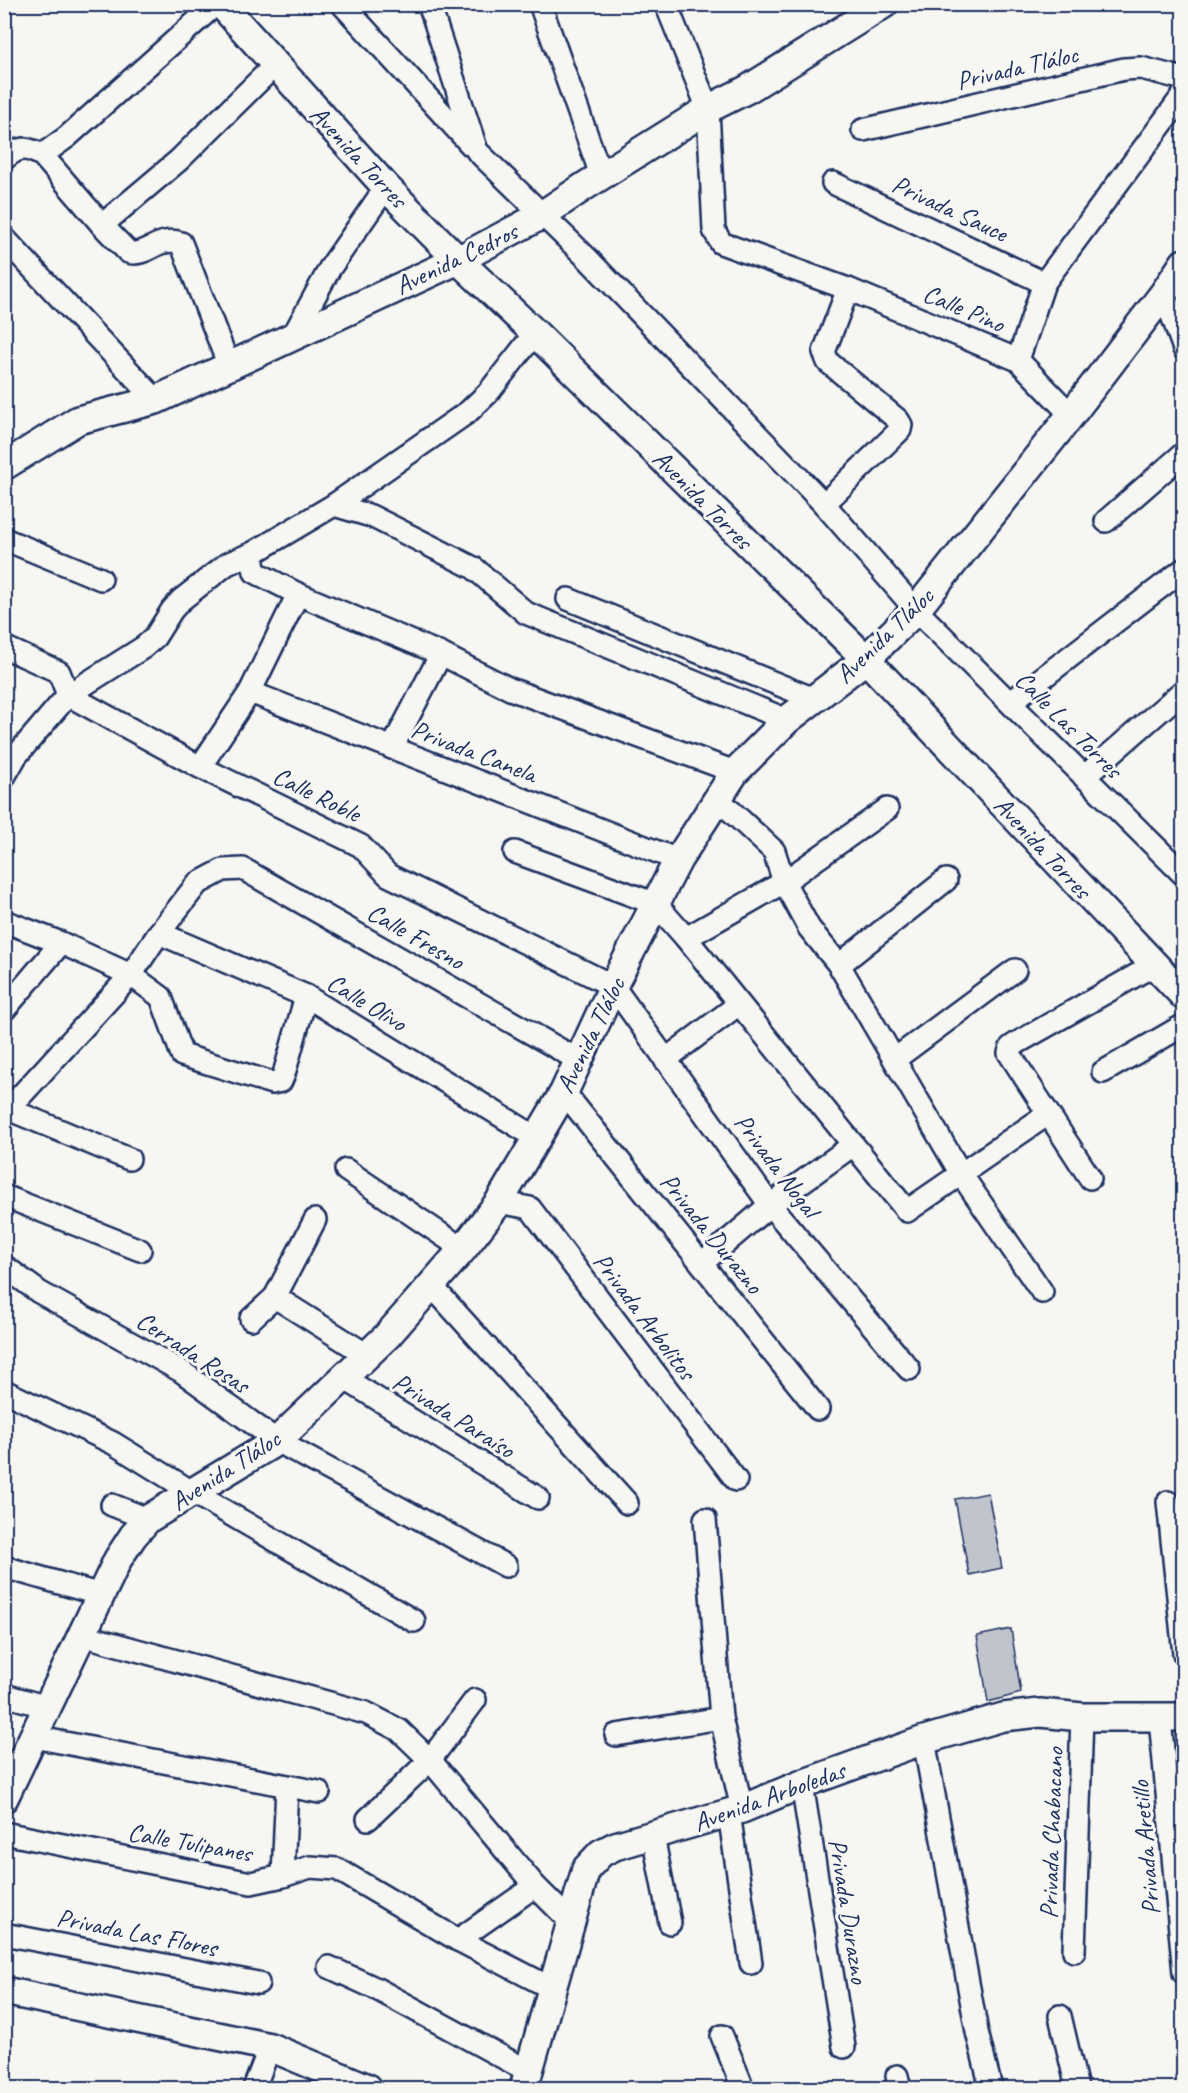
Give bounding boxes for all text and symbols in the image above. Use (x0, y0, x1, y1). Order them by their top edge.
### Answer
street label: Privada Tláloc (953, 37, 1082, 97)
street label: Avenida Torres (303, 98, 416, 216)
street label: Privada Sauce (887, 167, 1014, 250)
street label: Avenida Cedros (390, 214, 525, 302)
street label: Calle Pino (918, 277, 1011, 341)
street label: Avenida Torres (646, 442, 761, 558)
street label: Avenida Tláloc (828, 580, 941, 691)
street label: Calle Las Torres (1008, 664, 1131, 787)
street label: Privada Canela (407, 713, 543, 791)
street label: Calle Roble (268, 759, 368, 831)
street label: Avenida Torres (987, 789, 1100, 907)
street label: Calle Fresno (361, 895, 472, 978)
street label: Calle Olivo (321, 966, 414, 1040)
street label: Avenida Tláloc (548, 971, 633, 1098)
street label: Privada Nogal (727, 1107, 829, 1227)
street label: Privada Durazno (653, 1166, 772, 1302)
street label: Privada Arbolitos (586, 1246, 705, 1388)
street label: Cerrada Rosas (130, 1304, 257, 1402)
street label: Privada Paraíso (387, 1365, 522, 1467)
street label: Avenida Tláloc (164, 1422, 287, 1518)
street label: Privada Chabacano (1032, 1745, 1071, 1919)
street label: Avenida Arboledas (689, 1753, 851, 1839)
street label: Privada Aretillo (1123, 1778, 1168, 1916)
street label: Calle Tulipanes (125, 1815, 256, 1870)
street label: Privada Durazno (821, 1836, 877, 1988)
street label: Privada Las Flores (54, 1901, 222, 1965)

